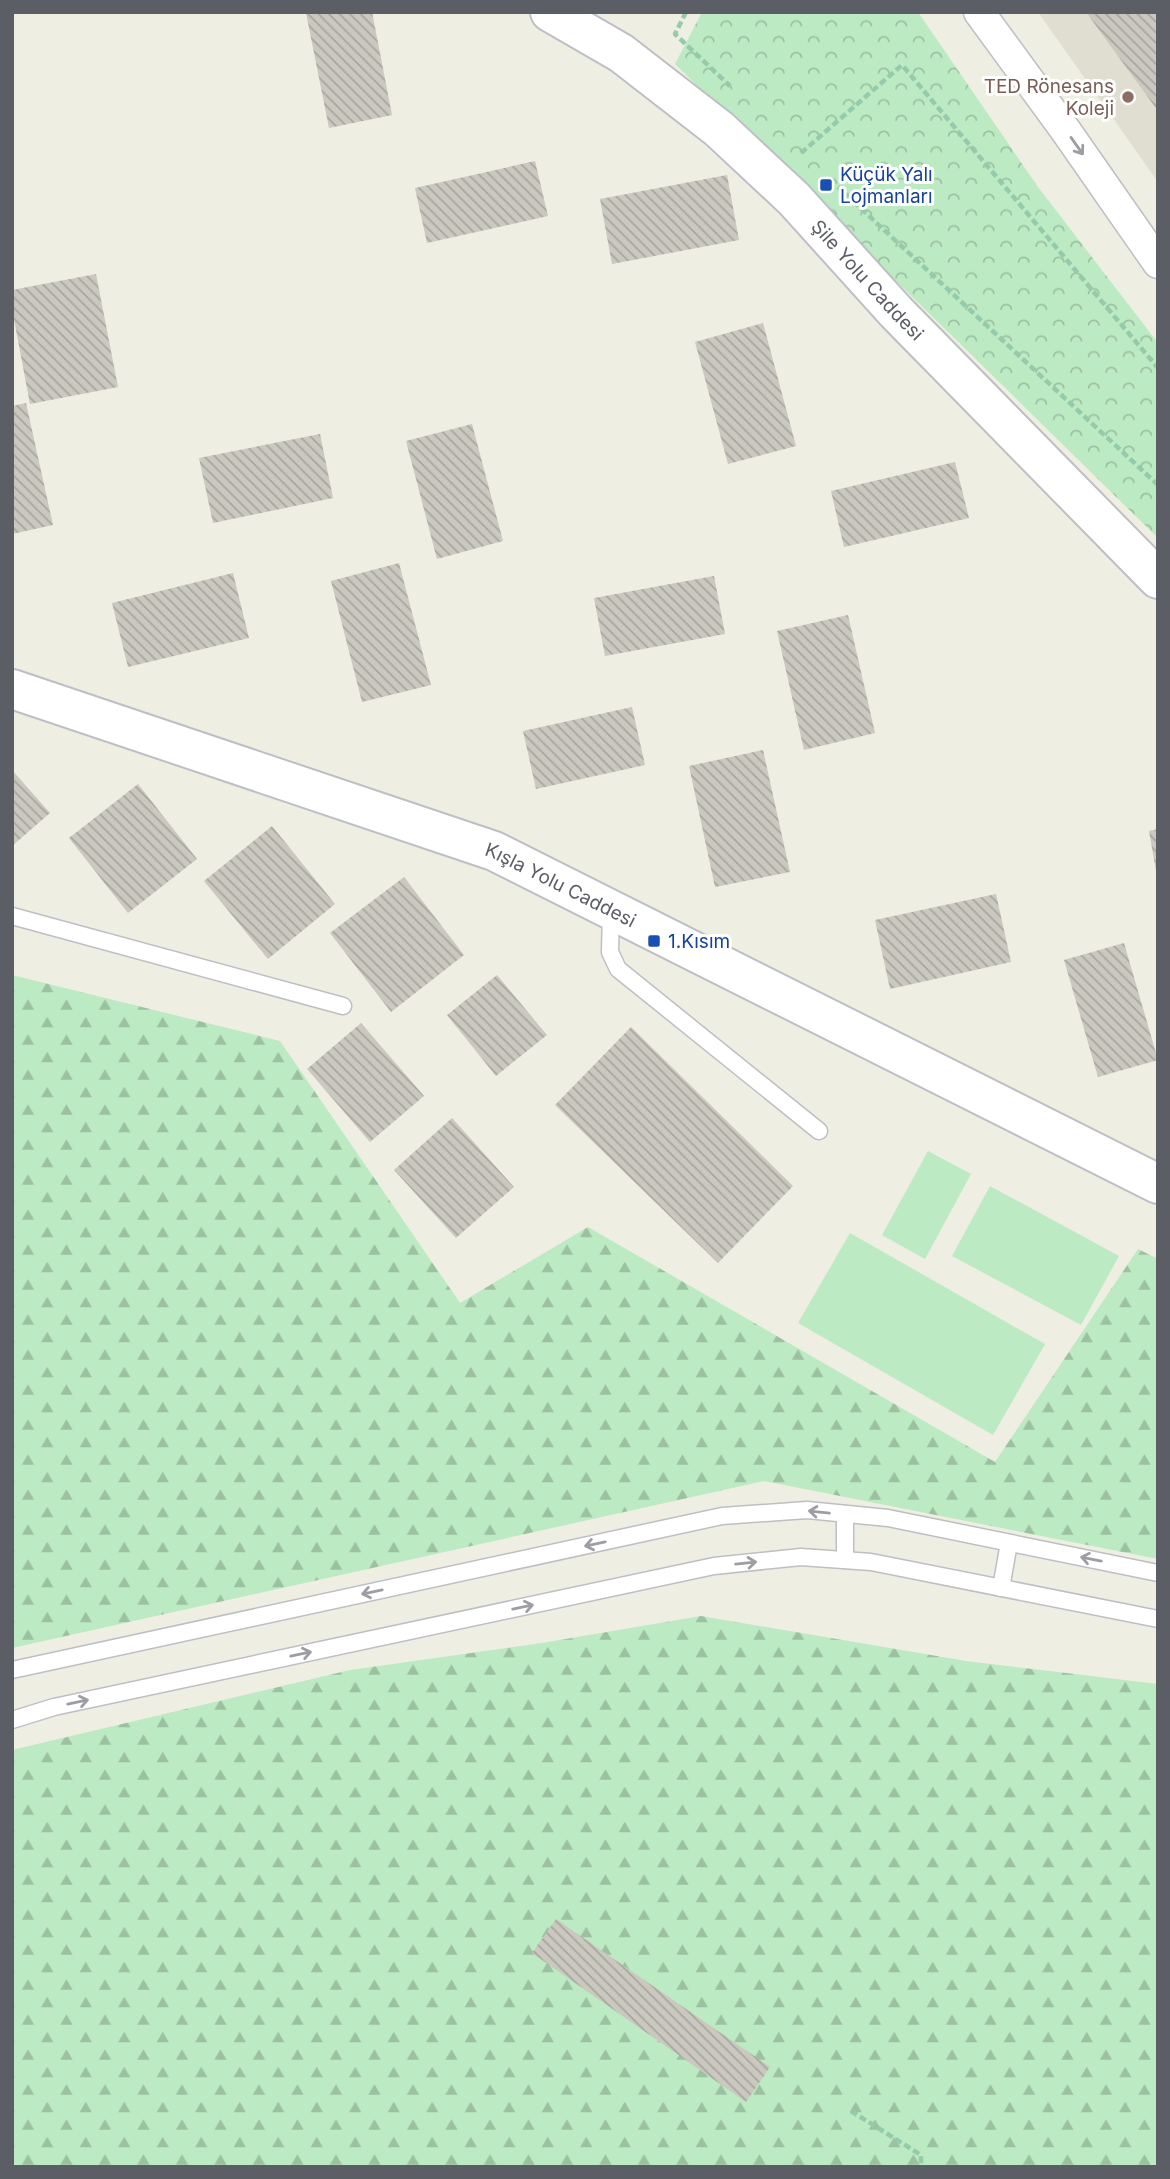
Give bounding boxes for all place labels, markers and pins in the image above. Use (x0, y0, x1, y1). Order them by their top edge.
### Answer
place label: TED Rönesans Koleji (984, 75, 1114, 120)
marker: TED Rönesans Koleji (1120, 89, 1136, 105)
place label: Küçük Yalı Lojmanları (840, 163, 933, 208)
marker: Küçük Yalı Lojmanları (818, 177, 834, 193)
place label: 1.Kısım (668, 930, 730, 953)
marker: 1.Kısım (646, 933, 662, 949)

